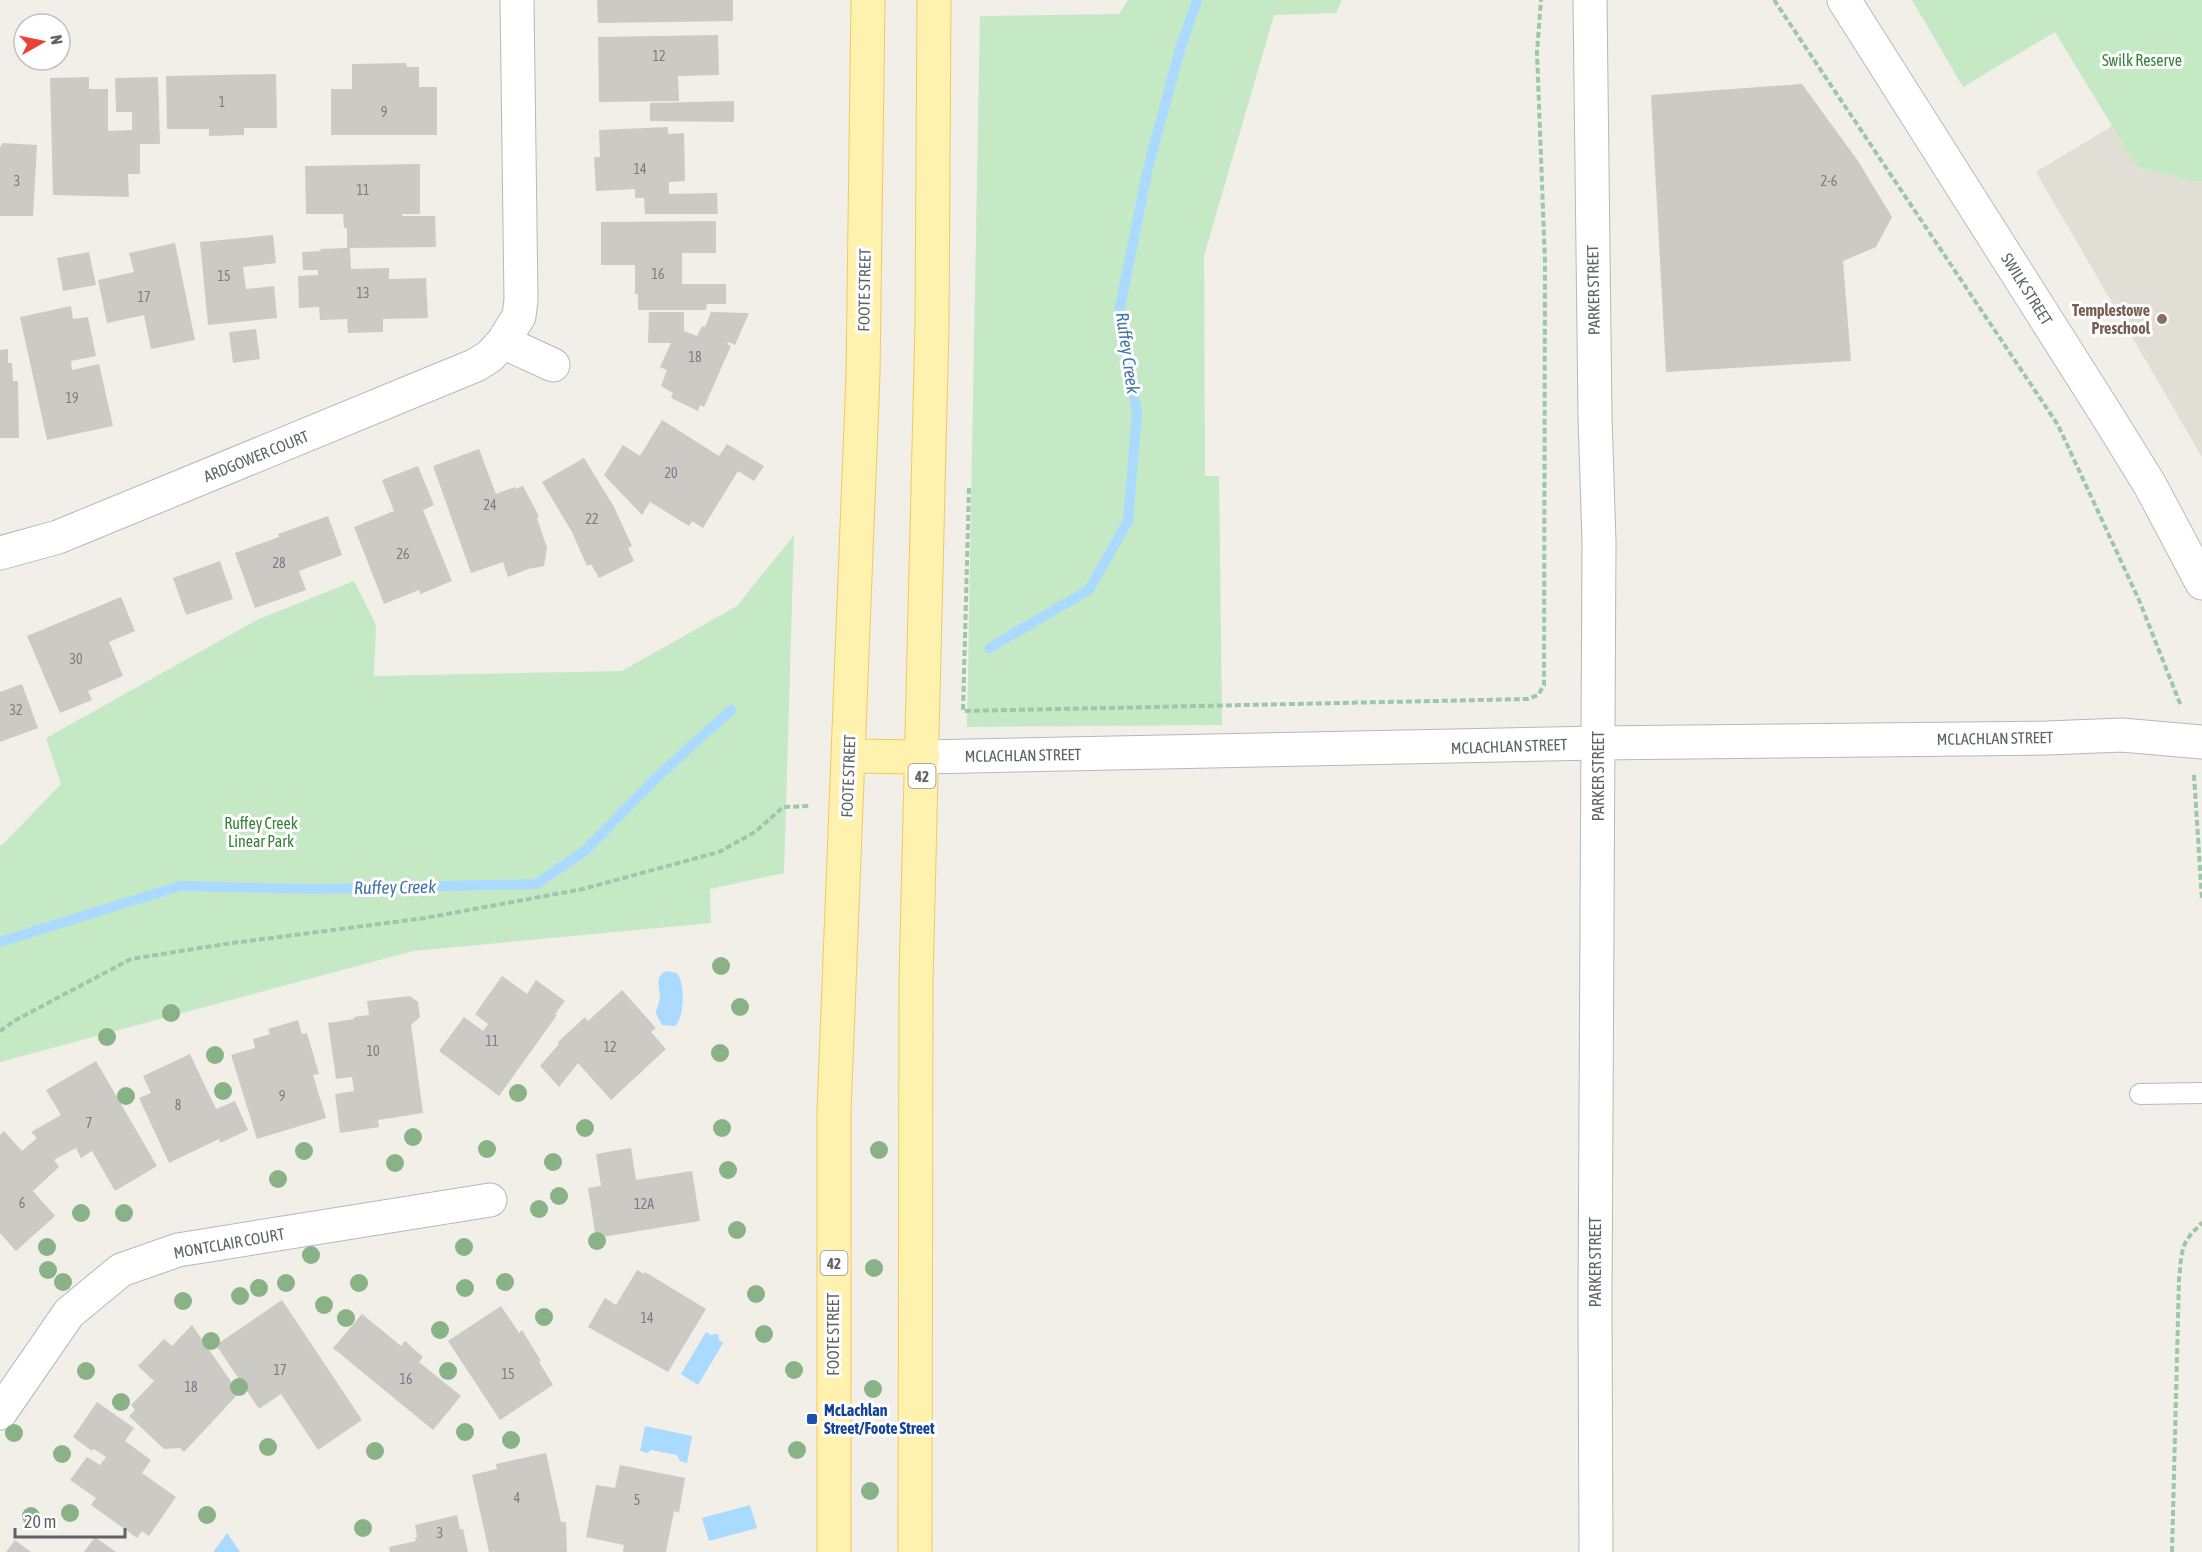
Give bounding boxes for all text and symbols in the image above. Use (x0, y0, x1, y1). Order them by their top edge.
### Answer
north arrow (12, 12, 72, 72)
text: N (47, 34, 66, 46)
house number: 12 (652, 48, 666, 64)
park label: Swilk Reserve (2102, 51, 2182, 69)
house number: 1 (219, 94, 225, 110)
house number: 9 (381, 104, 387, 120)
house number: 14 (633, 161, 647, 177)
house number: 3 (14, 173, 20, 189)
house number: 2-6 (1821, 173, 1838, 189)
house number: 11 (356, 182, 370, 198)
street label: PARKER STREET (1583, 245, 1603, 335)
street label: FOOTE STREET (854, 248, 874, 332)
street label: SWILK STREET (1998, 250, 2056, 328)
house number: 16 (651, 266, 665, 282)
house number: 15 (217, 268, 231, 284)
house number: 13 (356, 285, 370, 301)
house number: 17 (137, 289, 151, 305)
place label: Templestowe Preschool (2072, 301, 2151, 337)
water label: Ruffey Creek (1112, 311, 1144, 396)
marker: Templestowe Preschool (2155, 312, 2169, 326)
house number: 18 (688, 349, 702, 365)
house number: 19 (65, 390, 79, 406)
street label: ARDGOWER COURT (201, 427, 311, 485)
house number: 20 (664, 465, 678, 481)
house number: 24 (483, 497, 497, 513)
house number: 22 (585, 511, 599, 527)
house number: 26 (396, 546, 410, 562)
house number: 28 (272, 555, 286, 571)
house number: 30 (69, 651, 83, 667)
house number: 32 (9, 702, 23, 718)
street label: MCLACHLAN STREET (1937, 728, 2053, 748)
street label: PARKER STREET (1589, 731, 1607, 821)
street label: FOOTE STREET (838, 734, 858, 818)
street label: MCLACHLAN STREET (1450, 735, 1568, 757)
street label: MCLACHLAN STREET (965, 745, 1081, 765)
road number: 42 (908, 764, 936, 788)
park label: Ruffey Creek Linear Park (224, 814, 298, 850)
water label: Ruffey Creek (354, 876, 437, 898)
house number: 11 (485, 1033, 499, 1049)
house number: 12 (603, 1039, 617, 1055)
house number: 10 (366, 1043, 380, 1059)
house number: 9 (279, 1088, 285, 1104)
house number: 8 (175, 1097, 182, 1113)
house number: 7 (86, 1115, 92, 1131)
house number: 6 (19, 1195, 26, 1211)
house number: 12A (634, 1196, 654, 1212)
street label: PARKER STREET (1586, 1217, 1604, 1307)
street label: MONTCLAIR COURT (172, 1224, 286, 1262)
road number: 42 (820, 1251, 848, 1275)
street label: FOOTE STREET (824, 1292, 842, 1376)
house number: 14 (640, 1310, 654, 1326)
house number: 17 (273, 1362, 287, 1378)
house number: 15 (501, 1366, 515, 1382)
house number: 16 (399, 1371, 413, 1387)
house number: 18 (184, 1379, 198, 1395)
place label: McLachlan Street/Foote Street (824, 1401, 935, 1437)
marker: McLachlan Street/Foote Street (805, 1412, 819, 1426)
house number: 4 (514, 1490, 521, 1506)
house number: 5 (634, 1492, 640, 1508)
scale bar (15, 1501, 124, 1539)
text: 20 m (24, 1511, 56, 1532)
house number: 3 (437, 1525, 443, 1541)

